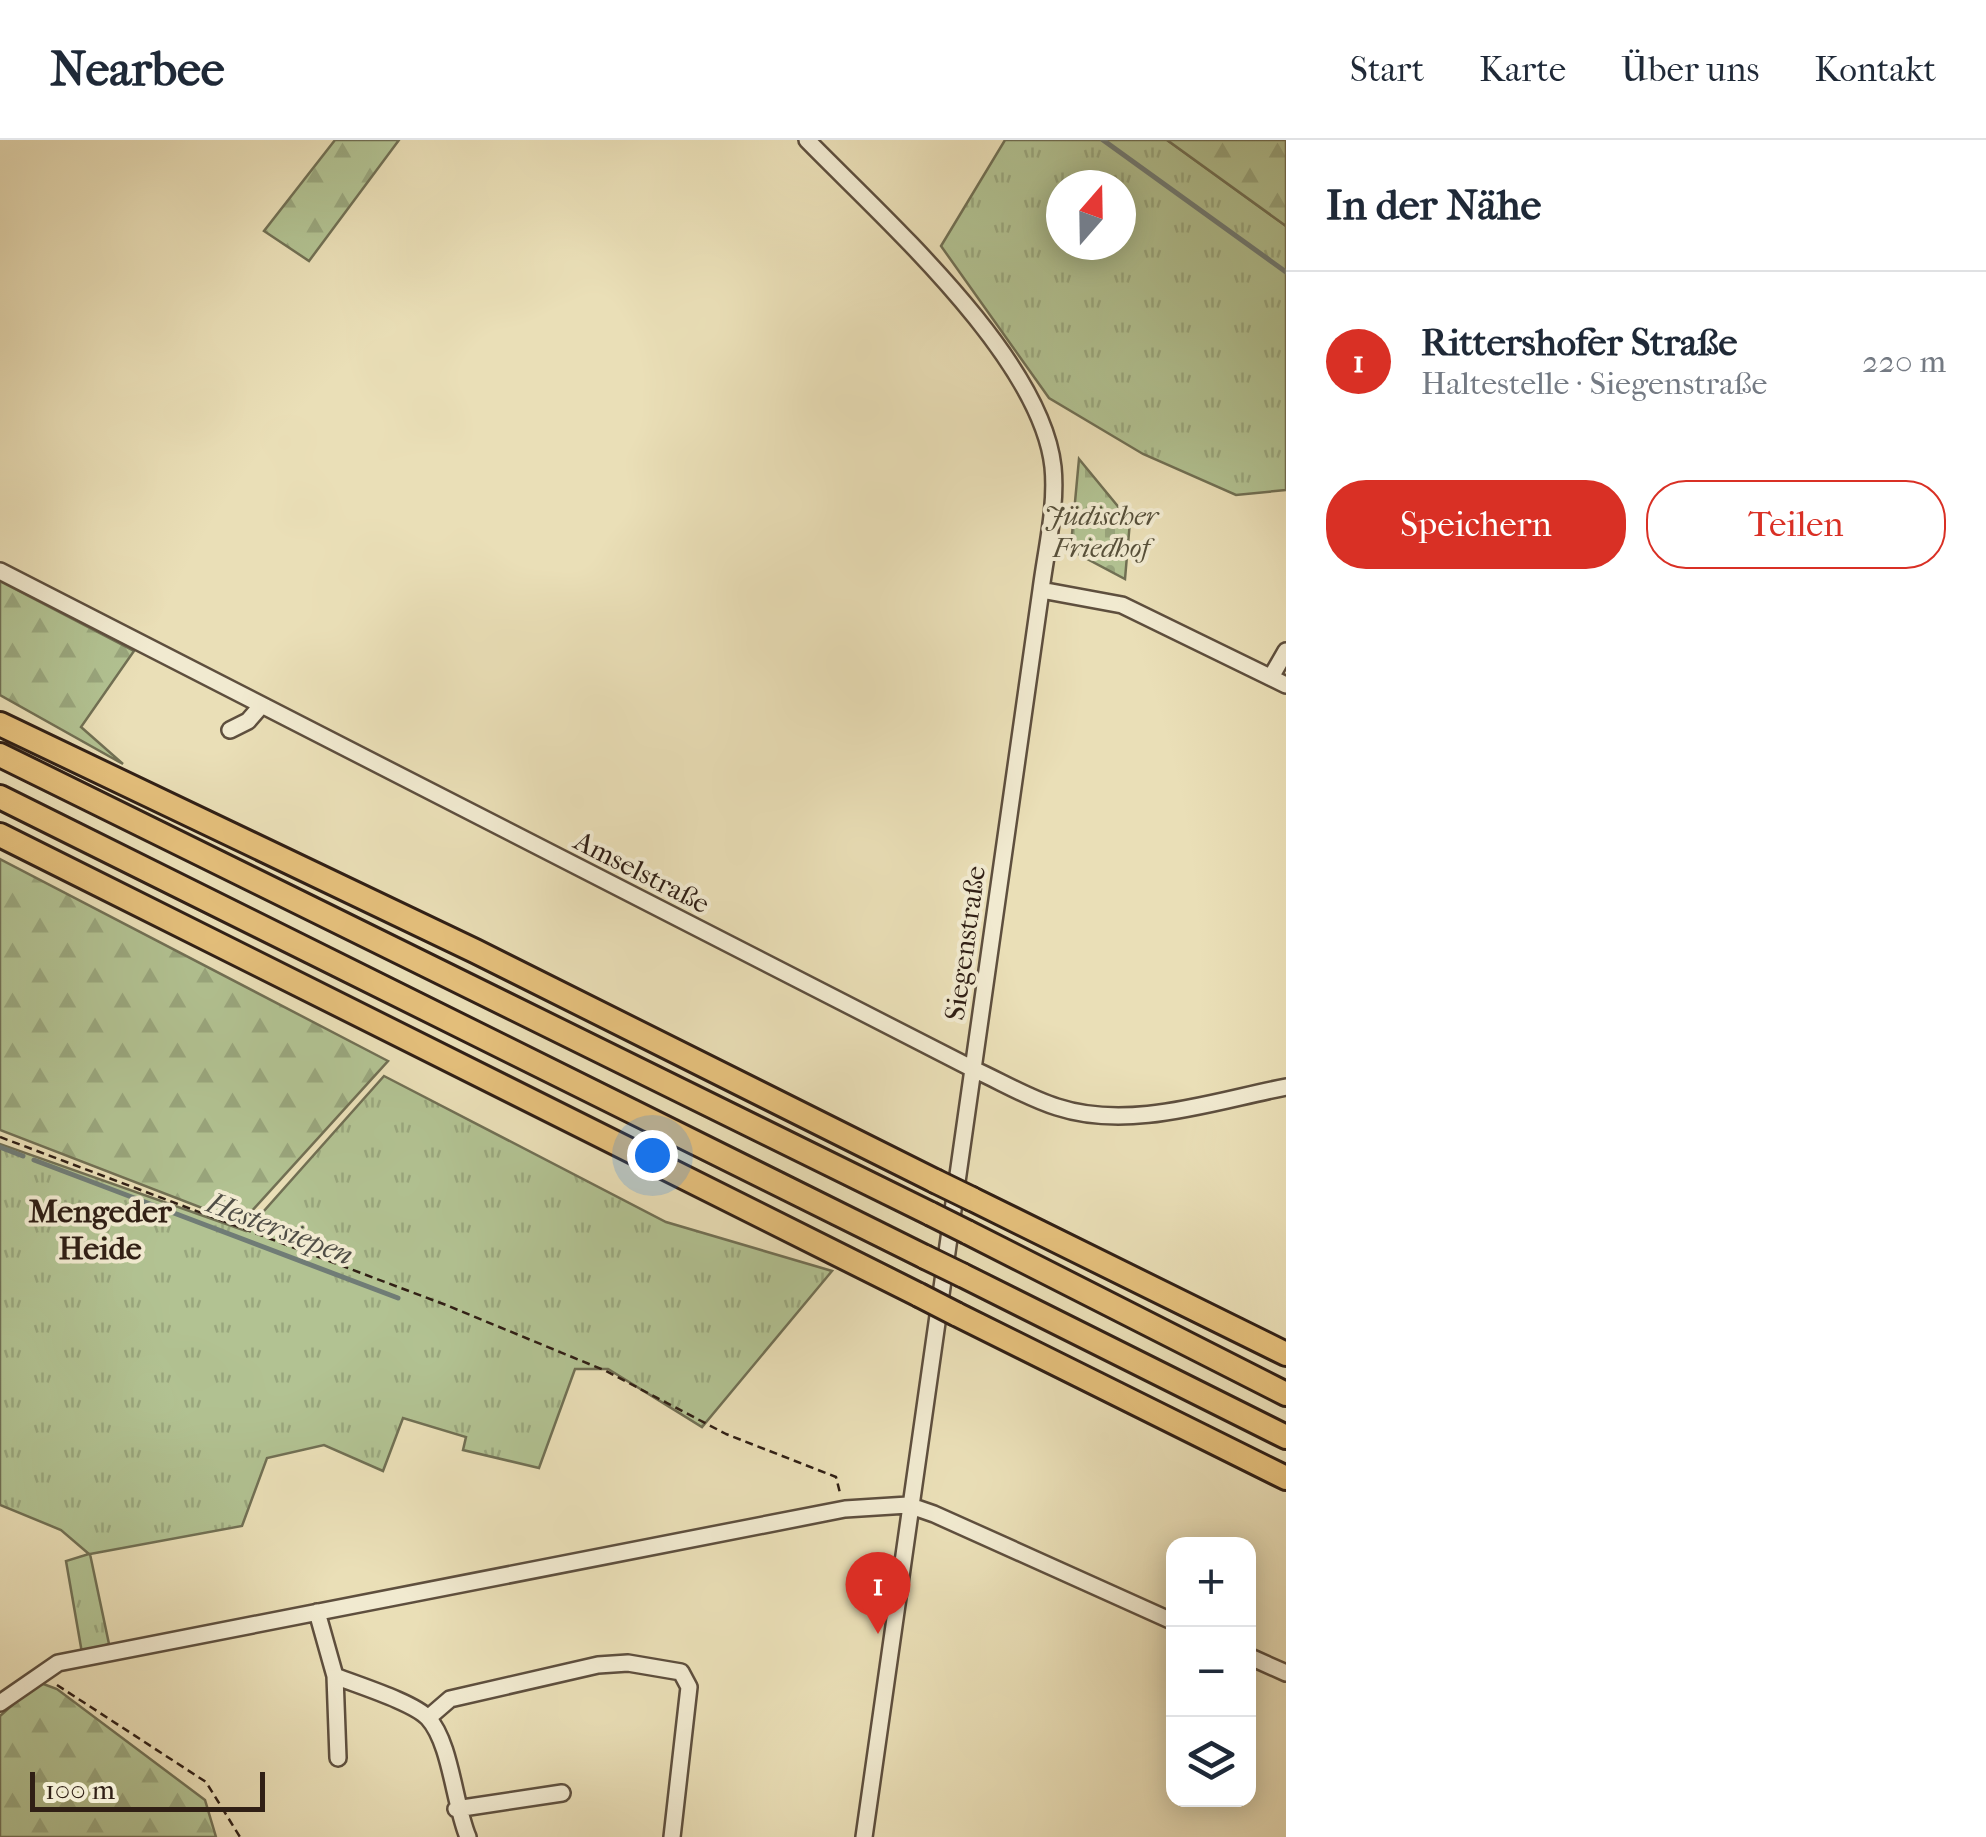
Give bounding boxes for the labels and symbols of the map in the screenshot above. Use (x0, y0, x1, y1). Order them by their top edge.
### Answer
north arrow (1046, 170, 1136, 260)
park label: Jüdischer Friedhof (1044, 499, 1160, 564)
street label: Amselstraße (568, 823, 715, 920)
street label: Siegenstraße (938, 863, 992, 1022)
your location (627, 1130, 678, 1181)
water label: Hestersiepen (201, 1185, 358, 1273)
district label: Mengeder Heide (28, 1193, 173, 1267)
pin: 1 (846, 1552, 910, 1634)
scale bar (30, 1767, 265, 1812)

